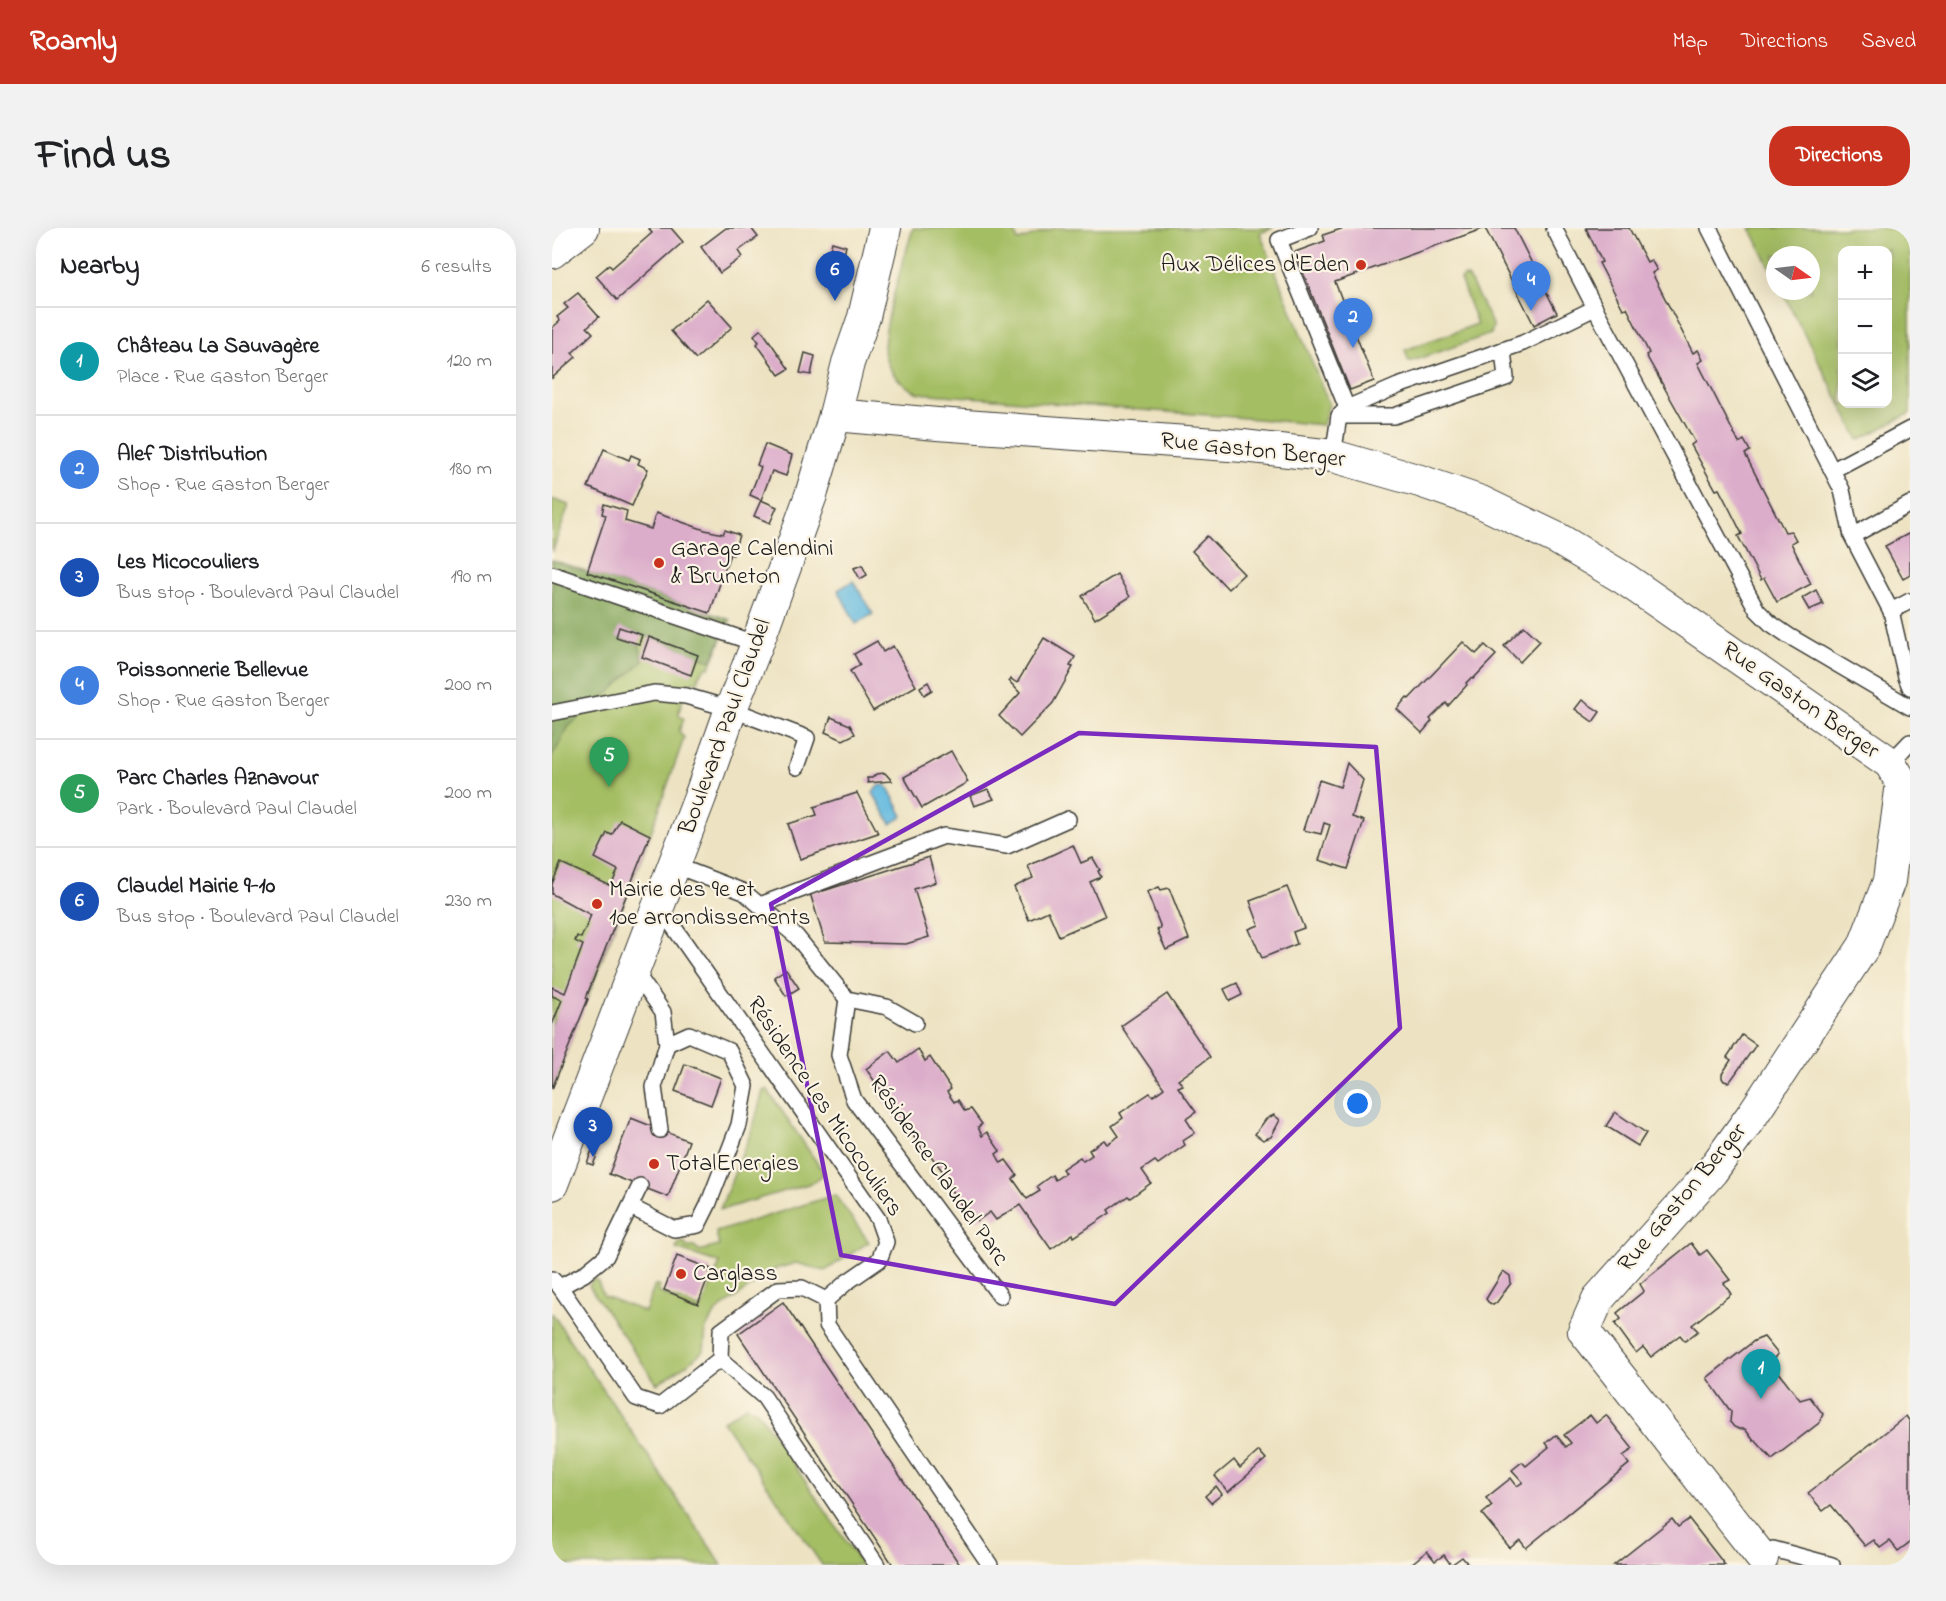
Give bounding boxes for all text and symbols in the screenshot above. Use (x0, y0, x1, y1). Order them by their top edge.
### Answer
text: Roamly (30, 22, 117, 63)
text: Map (1672, 27, 1708, 57)
text: Directions (1741, 27, 1828, 57)
text: Saved (1861, 27, 1916, 57)
text: Find us (36, 126, 171, 187)
button: Directions (1769, 126, 1910, 186)
north arrow (1766, 246, 1820, 300)
map controls (1838, 246, 1892, 408)
button: + (1838, 246, 1892, 300)
text: Nearby (60, 248, 139, 286)
place label: Aux Délices d'Eden (1161, 248, 1349, 283)
pin: 6 (816, 251, 854, 301)
text: 6 results (421, 253, 492, 282)
marker: Aux Délices d'Eden (1354, 258, 1368, 272)
pin: 4 (1512, 262, 1550, 311)
pin: 2 (1334, 298, 1372, 348)
button: − (1838, 300, 1892, 354)
text: Château La Sauvagère (117, 331, 319, 363)
text: 1 (76, 347, 83, 376)
text: 120 m (447, 347, 492, 376)
button: layers (1838, 354, 1892, 408)
text: Place · Rue Gaston Berger (117, 363, 328, 392)
street label: Rue Gaston Berger (1159, 424, 1348, 478)
text: Alef Distribution (117, 439, 267, 471)
text: 2 (75, 455, 84, 484)
text: 180 m (449, 455, 492, 484)
text: Shop · Rue Gaston Berger (117, 471, 330, 500)
place label: Garage Calendini & Bruneton (671, 532, 834, 595)
text: Les Micocouliers (117, 547, 259, 579)
marker: Garage Calendini & Bruneton (652, 556, 666, 570)
text: 3 (75, 563, 84, 592)
text: 190 m (450, 563, 492, 592)
text: Bus stop · Boulevard Paul Claudel (117, 579, 399, 608)
street label: Boulevard Paul Claudel (670, 614, 781, 841)
street label: Rue Gaston Berger (1714, 633, 1887, 769)
text: Poissonnerie Bellevue (117, 655, 308, 687)
text: 4 (75, 671, 84, 700)
text: 200 m (444, 671, 492, 700)
text: Shop · Rue Gaston Berger (117, 687, 330, 716)
pin: 5 (590, 738, 628, 787)
text: Parc Charles Aznavour (117, 763, 319, 795)
text: 5 (74, 779, 85, 808)
text: 200 m (444, 779, 492, 808)
text: Park · Boulevard Paul Claudel (117, 795, 357, 824)
text: Claudel Mairie 9-10 (117, 871, 275, 903)
place label: Mairie des 9e et 10e arrondissements (609, 873, 810, 936)
text: 6 (75, 887, 84, 916)
text: 230 m (445, 887, 492, 916)
marker: Mairie des 9e et 10e arrondissements (590, 897, 604, 911)
text: Bus stop · Boulevard Paul Claudel (117, 903, 399, 932)
street label: Résidence Les Micocouliers (737, 990, 911, 1224)
street label: Résidence Claudel Parc (859, 1069, 1017, 1274)
your location (1343, 1089, 1372, 1118)
pin: 3 (574, 1108, 612, 1157)
street label: Rue Gaston Berger (1610, 1115, 1756, 1280)
place label: TotalEnergies (666, 1147, 799, 1182)
marker: TotalEnergies (647, 1157, 661, 1171)
place label: Carglass (693, 1257, 778, 1292)
marker: Carglass (674, 1267, 688, 1281)
pin: 1 (1742, 1350, 1780, 1399)

